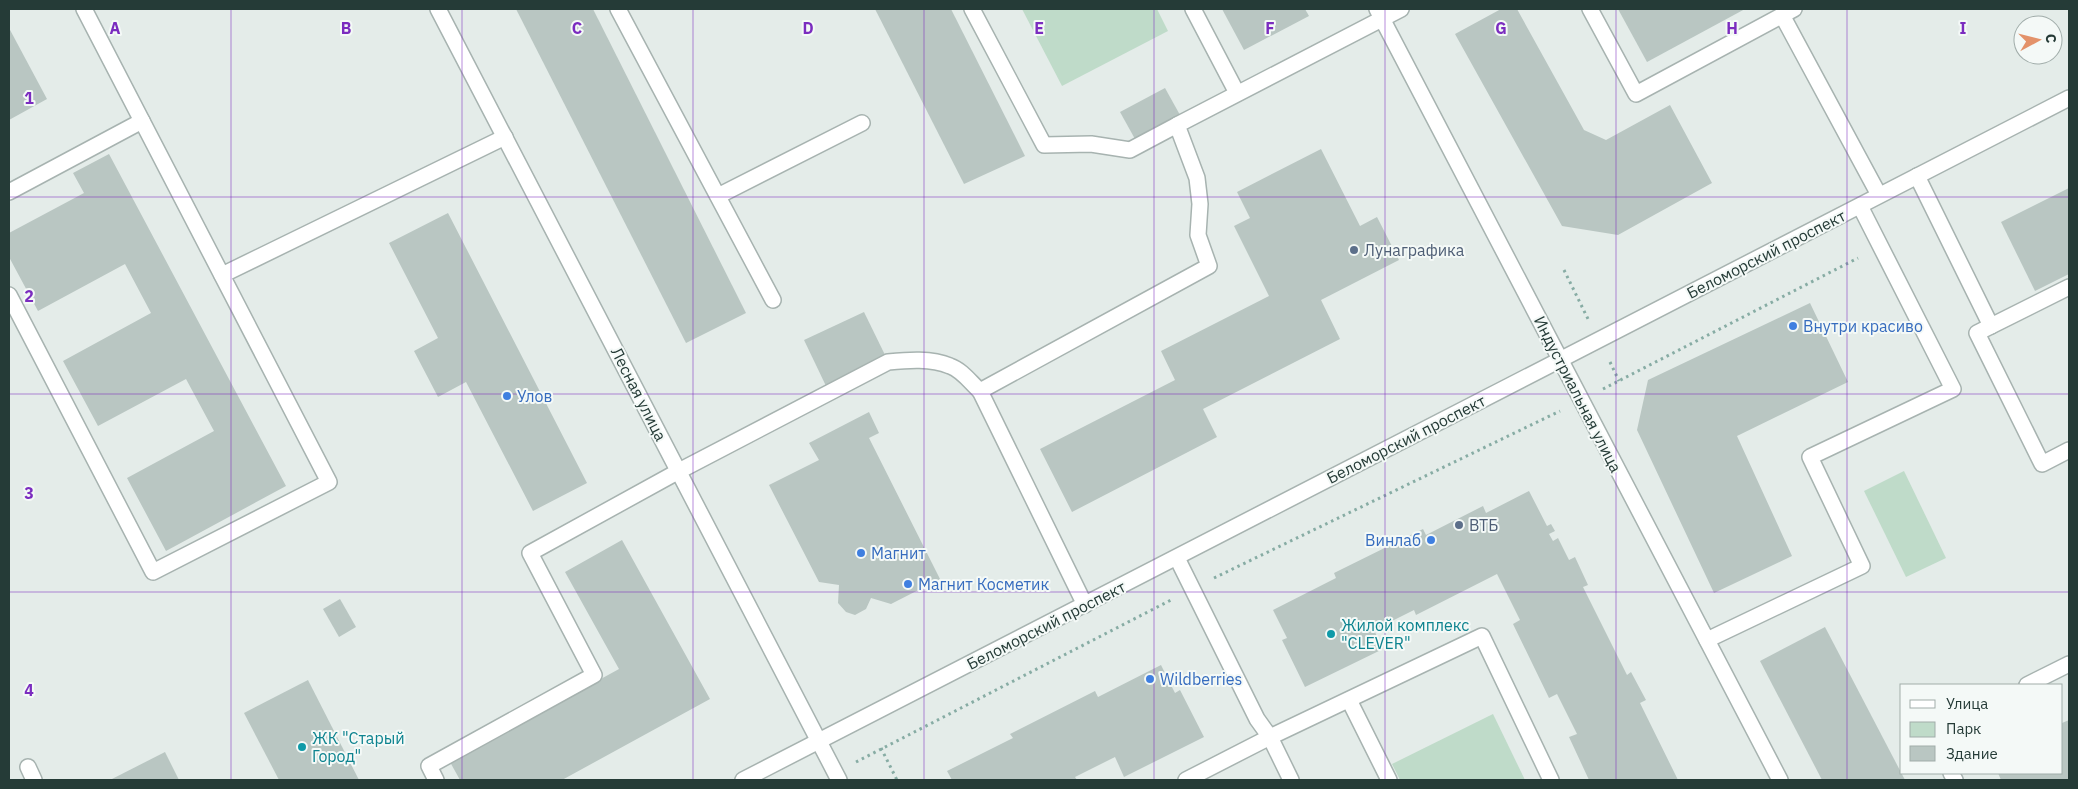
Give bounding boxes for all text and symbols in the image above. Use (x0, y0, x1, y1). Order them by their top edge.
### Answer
north arrow (2013, 15, 2063, 65)
text: A (110, 18, 121, 38)
text: B (341, 18, 352, 38)
text: C (572, 18, 582, 38)
text: D (802, 18, 814, 38)
text: E (1034, 18, 1044, 38)
text: F (1265, 18, 1275, 38)
text: G (1495, 18, 1507, 38)
text: H (1726, 18, 1738, 38)
text: I (1960, 18, 1967, 38)
text: С (2041, 33, 2060, 44)
text: 1 (24, 88, 34, 108)
street label: Беломорский проспект (1683, 205, 1849, 303)
place label: Лунаграфика (1364, 240, 1465, 260)
marker: Лунаграфика (1348, 244, 1360, 256)
text: 2 (24, 286, 34, 306)
street label: Индустриальная улица (1530, 312, 1626, 476)
place label: Внутри красиво (1803, 316, 1923, 336)
marker: Внутри красиво (1787, 320, 1799, 332)
street label: Лесная улица (607, 344, 671, 445)
place label: Улов (517, 386, 552, 406)
marker: Улов (501, 390, 513, 402)
street label: Беломорский проспект (1323, 390, 1489, 488)
text: 3 (24, 483, 34, 503)
place label: ВТБ (1469, 515, 1498, 535)
marker: ВТБ (1453, 519, 1465, 531)
place label: Винлаб (1365, 530, 1421, 550)
marker: Винлаб (1425, 534, 1437, 546)
place label: Магнит (871, 543, 926, 563)
marker: Магнит (855, 547, 867, 559)
place label: Магнит Косметик (918, 574, 1050, 594)
street label: Беломорский проспект (963, 576, 1129, 674)
marker: Магнит Косметик (902, 578, 914, 590)
place label: Жилой комплекс "СLEVER" (1341, 615, 1469, 653)
marker: Жилой комплекс "СLEVER" (1325, 628, 1337, 640)
place label: Wildberries (1160, 669, 1242, 689)
marker: Wildberries (1144, 673, 1156, 685)
text: 4 (24, 680, 34, 700)
legend (1900, 684, 2063, 774)
text: Улица (1946, 694, 1988, 713)
text: Парк (1946, 719, 1981, 738)
place label: ЖК "Старый Город" (312, 728, 405, 766)
marker: ЖК "Старый Город" (296, 741, 308, 753)
text: Здание (1946, 744, 1998, 763)

